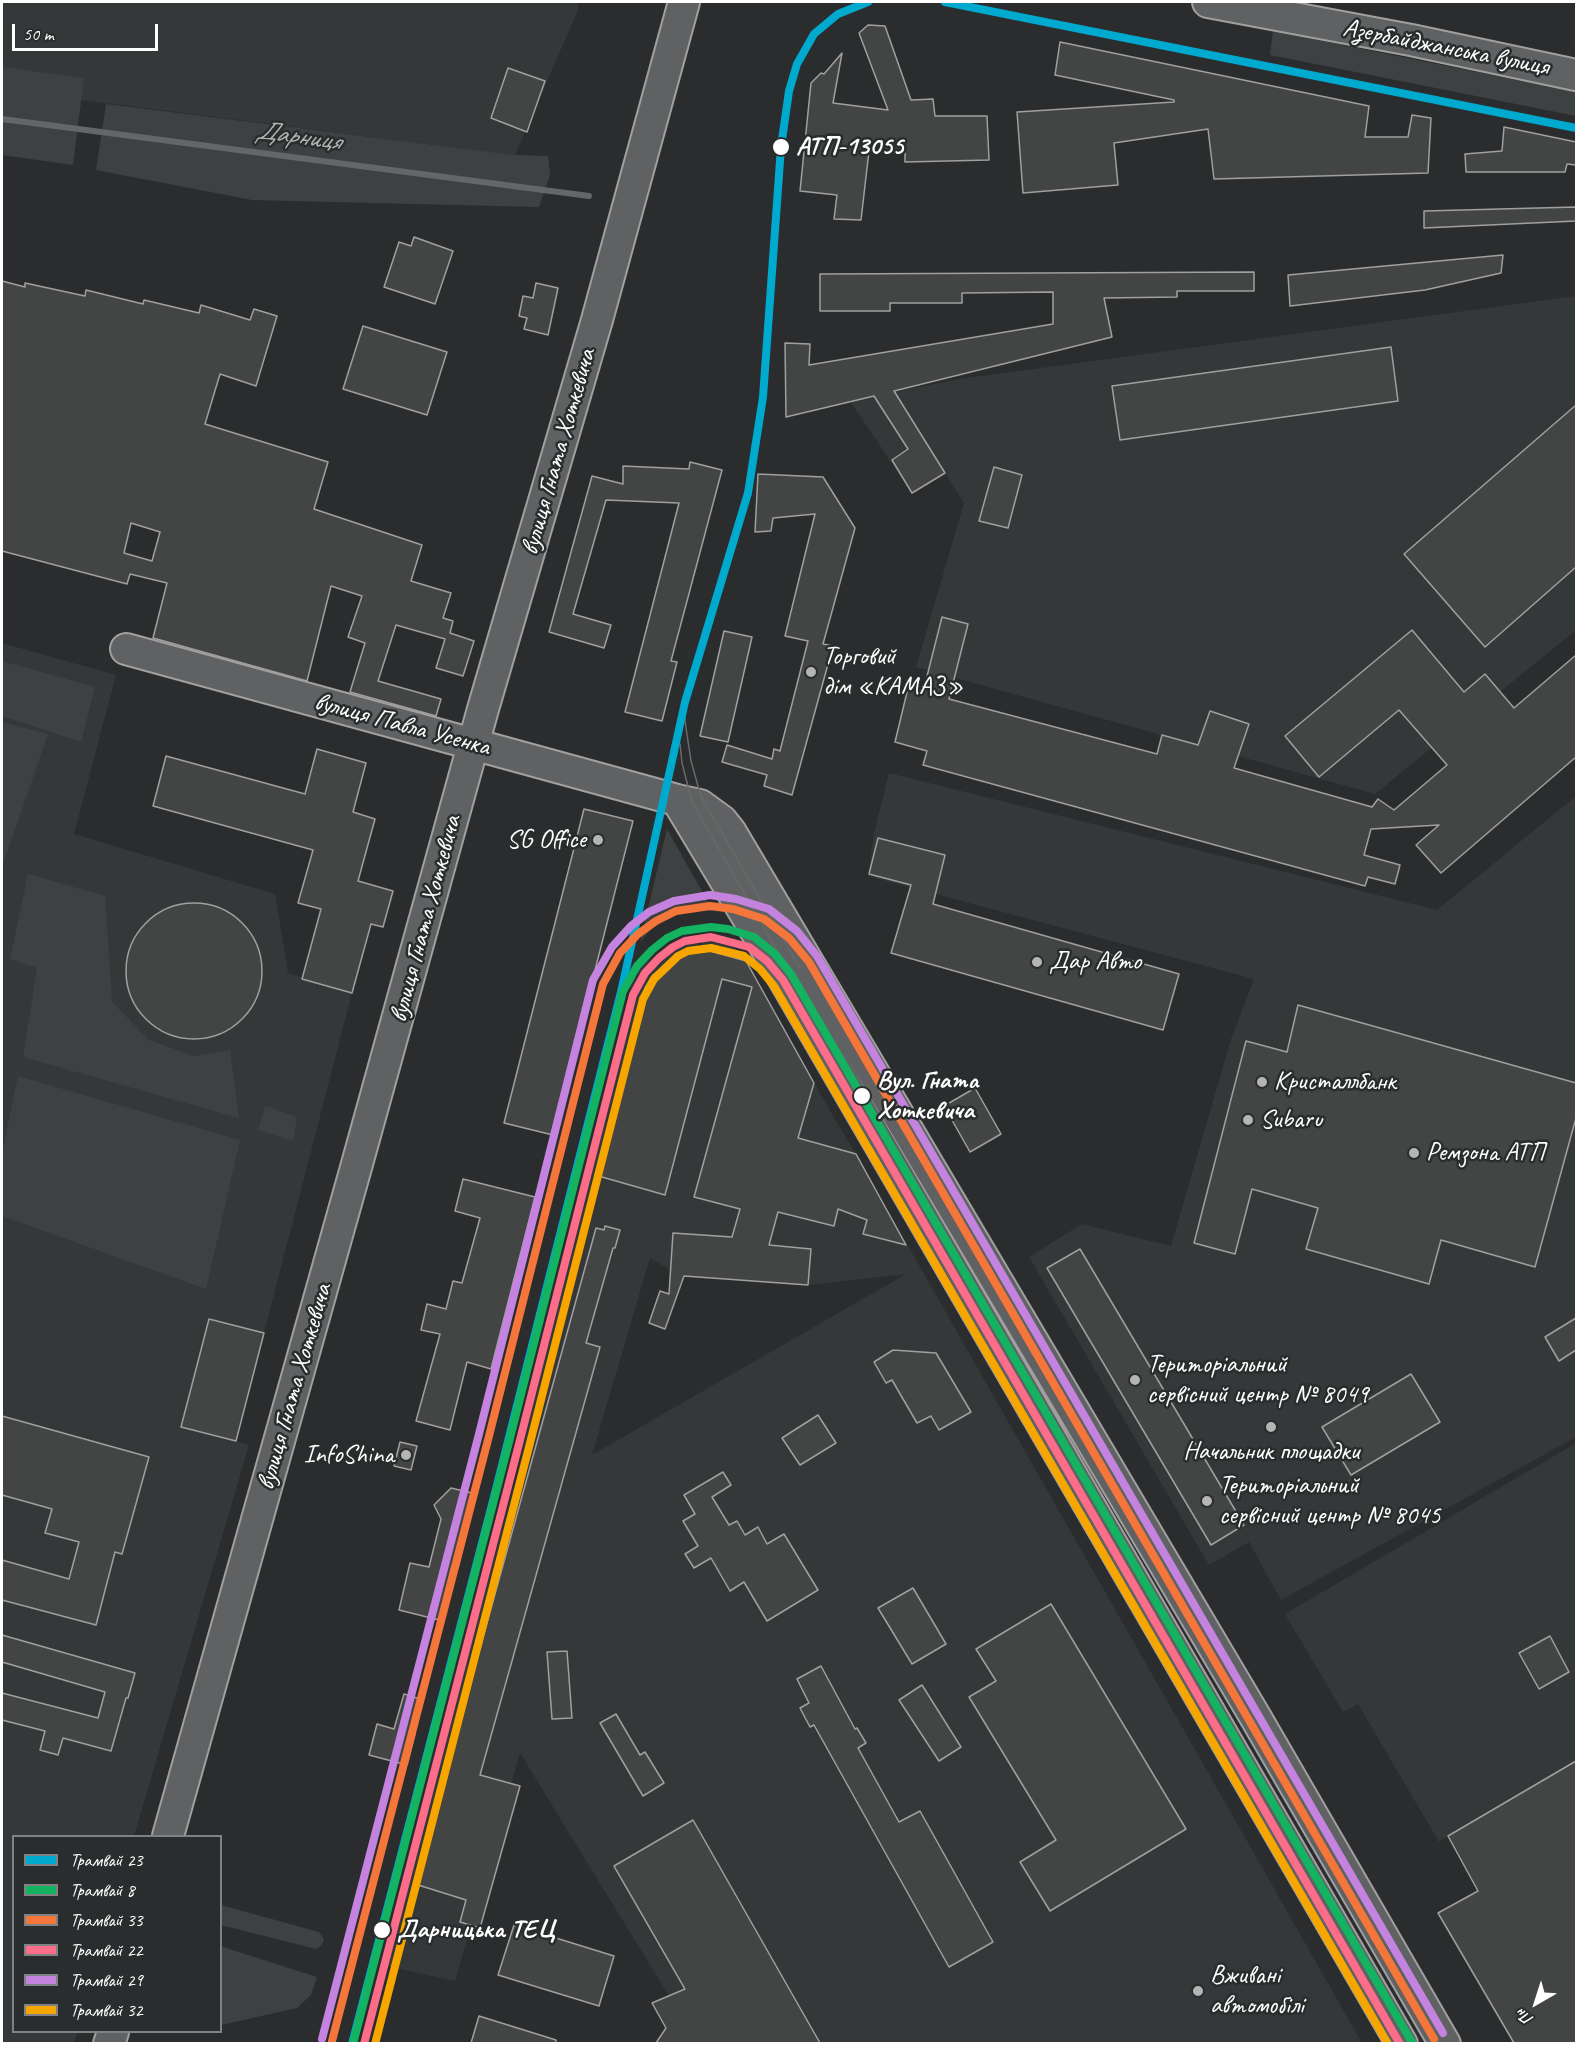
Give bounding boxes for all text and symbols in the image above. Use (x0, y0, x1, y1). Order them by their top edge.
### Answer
scale bar (15, 12, 160, 50)
street label: Азербайджанська вулиця (1340, 13, 1552, 83)
text: 50 m (23, 23, 54, 45)
water label: Дарниця (254, 115, 342, 159)
place label: АТП-13055 (796, 131, 903, 163)
marker: АТП-13055 (771, 137, 791, 157)
street label: вулиця Гната Хоткевича (515, 345, 603, 559)
place label: Торговий дім «КАМАЗ» (823, 641, 963, 702)
marker: Торговий дім «КАМАЗ» (804, 665, 818, 679)
street label: вулиця Павла Усенка (311, 687, 493, 763)
street label: вулиця Гната Хоткевича (383, 812, 469, 1026)
place label: SG Office (507, 824, 586, 856)
marker: SG Office (591, 833, 605, 847)
place label: Дар Авто (1049, 946, 1141, 978)
marker: Дар Авто (1030, 955, 1044, 969)
place label: Вул. Гната Хоткевича (877, 1065, 978, 1126)
place label: Кристаллбанк (1274, 1066, 1396, 1098)
marker: Кристаллбанк (1255, 1075, 1269, 1089)
marker: Вул. Гната Хоткевича (852, 1086, 872, 1106)
place label: Subaru (1260, 1104, 1322, 1136)
marker: Subaru (1241, 1113, 1255, 1127)
place label: Ремзона АТП (1426, 1137, 1544, 1169)
marker: Ремзона АТП (1407, 1146, 1421, 1160)
street label: вулиця Гната Хоткевича (251, 1280, 339, 1494)
place label: Територіальний сервісний центр № 8049 (1147, 1349, 1369, 1410)
marker: Територіальний сервісний центр № 8049 (1128, 1373, 1142, 1387)
marker: Начальник площадки (1264, 1420, 1278, 1434)
place label: Начальник площадки (1183, 1436, 1359, 1468)
place label: InfoShina (304, 1439, 394, 1471)
marker: InfoShina (399, 1448, 413, 1462)
place label: Територіальний сервісний центр № 8045 (1219, 1470, 1441, 1532)
marker: Територіальний сервісний центр № 8045 (1200, 1494, 1214, 1508)
legend (12, 1835, 222, 2033)
text: Трамвай 23 (70, 1849, 143, 1871)
text: Трамвай 8 (70, 1879, 135, 1901)
text: Трамвай 33 (70, 1909, 143, 1931)
place label: Дарницька ТЕЦ (397, 1914, 555, 1946)
marker: Дарницька ТЕЦ (372, 1920, 392, 1940)
text: Трамвай 22 (70, 1939, 143, 1961)
place label: Вживані автомобілі (1210, 1960, 1304, 2021)
text: Трамвай 29 (70, 1969, 143, 1991)
north arrow (1506, 1973, 1566, 2033)
marker: Вживані автомобілі (1191, 1984, 1205, 1998)
text: Трамвай 32 (70, 1999, 143, 2021)
text: Пн (1512, 2004, 1537, 2030)

